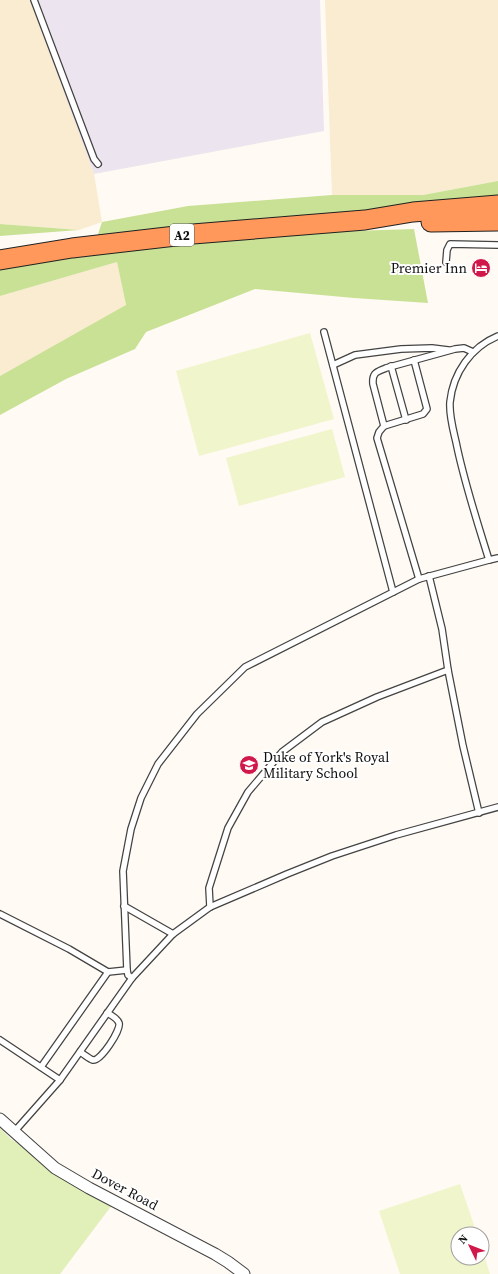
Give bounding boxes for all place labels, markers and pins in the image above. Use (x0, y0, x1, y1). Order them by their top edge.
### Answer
hotel icon: Premier Inn (470, 257, 492, 279)
place label: Premier Inn (391, 258, 468, 278)
place label: Duke of York's Royal Military School (263, 747, 389, 783)
school or university icon: Duke of York's Royal Military School (238, 754, 260, 776)

